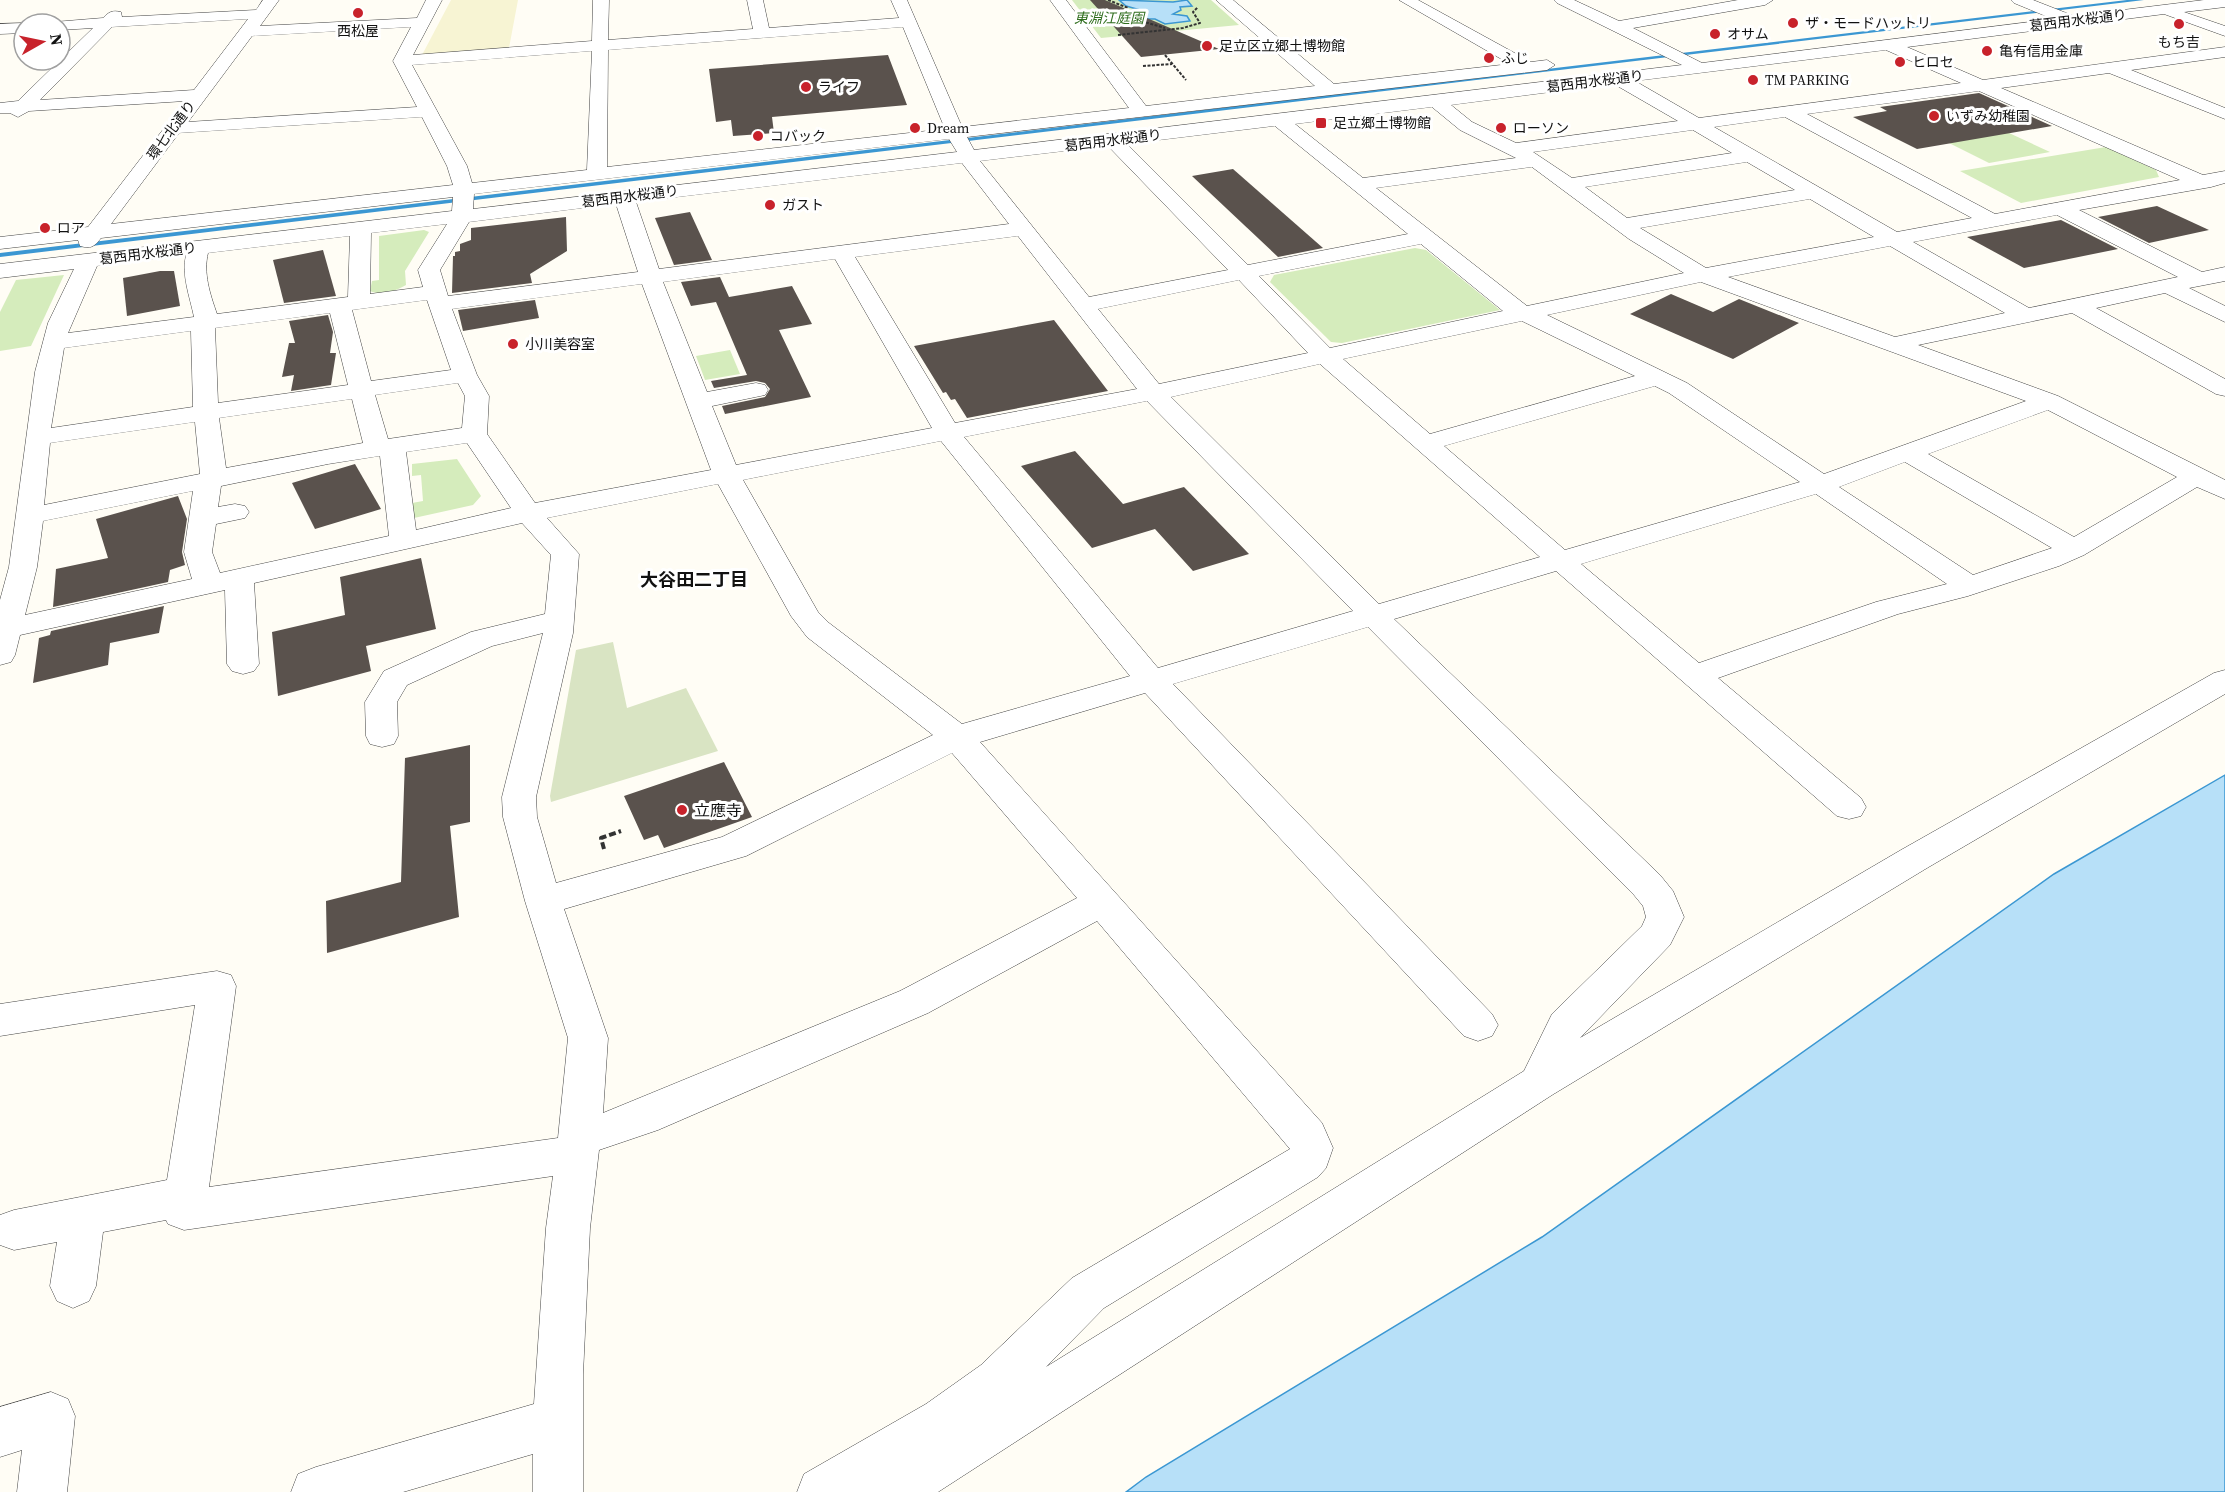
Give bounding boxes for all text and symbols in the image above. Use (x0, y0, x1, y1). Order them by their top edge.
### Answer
street label: 葛西用水桜通り (2028, 4, 2128, 36)
marker: 西松屋 (351, 6, 365, 20)
park label: 東淵江庭園 (1074, 8, 1146, 28)
north arrow (12, 12, 72, 72)
place label: ザ・モードハットリ (1805, 13, 1931, 33)
marker: ザ・モードハットリ (1786, 16, 1800, 30)
marker: もち吉 (2172, 17, 2186, 31)
place label: 西松屋 (337, 21, 379, 41)
place label: オサム (1727, 24, 1769, 44)
marker: オサム (1708, 27, 1722, 41)
text: N (45, 32, 69, 47)
place label: もち吉 (2158, 32, 2200, 52)
place label: 足立区立郷土博物館 (1219, 36, 1345, 56)
marker: 足立区立郷土博物館 (1200, 39, 1214, 53)
place label: 亀有信用金庫 (1999, 41, 2083, 61)
marker: 亀有信用金庫 (1980, 44, 1994, 58)
place label: ふじ (1501, 48, 1529, 68)
marker: ふじ (1482, 51, 1496, 65)
place label: ヒロセ (1912, 52, 1954, 72)
marker: ヒロセ (1893, 55, 1907, 69)
street label: 葛西用水桜通り (1545, 65, 1645, 97)
place label: TM PARKING (1765, 70, 1850, 90)
marker: TM PARKING (1746, 73, 1760, 87)
place label: ライフ (818, 77, 860, 97)
marker: ライフ (799, 80, 813, 94)
street label: 環七北通り (142, 96, 200, 164)
place label: いずみ幼稚園 (1946, 106, 2030, 126)
marker: いずみ幼稚園 (1927, 109, 1941, 123)
place label: 足立郷土博物館 (1333, 113, 1431, 133)
marker: 足立郷土博物館 (1314, 116, 1328, 130)
place label: Dream (927, 118, 970, 138)
place label: ローソン (1513, 118, 1569, 138)
marker: Dream (908, 121, 922, 135)
marker: ローソン (1494, 121, 1508, 135)
street label: 葛西用水桜通り (1063, 124, 1163, 156)
place label: コバック (770, 126, 826, 146)
marker: コバック (751, 129, 765, 143)
street label: 葛西用水桜通り (580, 180, 680, 212)
place label: ガスト (782, 195, 824, 215)
marker: ガスト (763, 198, 777, 212)
place label: ロア (57, 218, 85, 238)
marker: ロア (38, 221, 52, 235)
street label: 葛西用水桜通り (98, 237, 198, 269)
place label: 小川美容室 (525, 334, 595, 354)
marker: 小川美容室 (506, 337, 520, 351)
district label: 大谷田二丁目 (640, 567, 748, 592)
place label: 立應寺 (694, 799, 742, 821)
marker: 立應寺 (675, 803, 689, 817)

